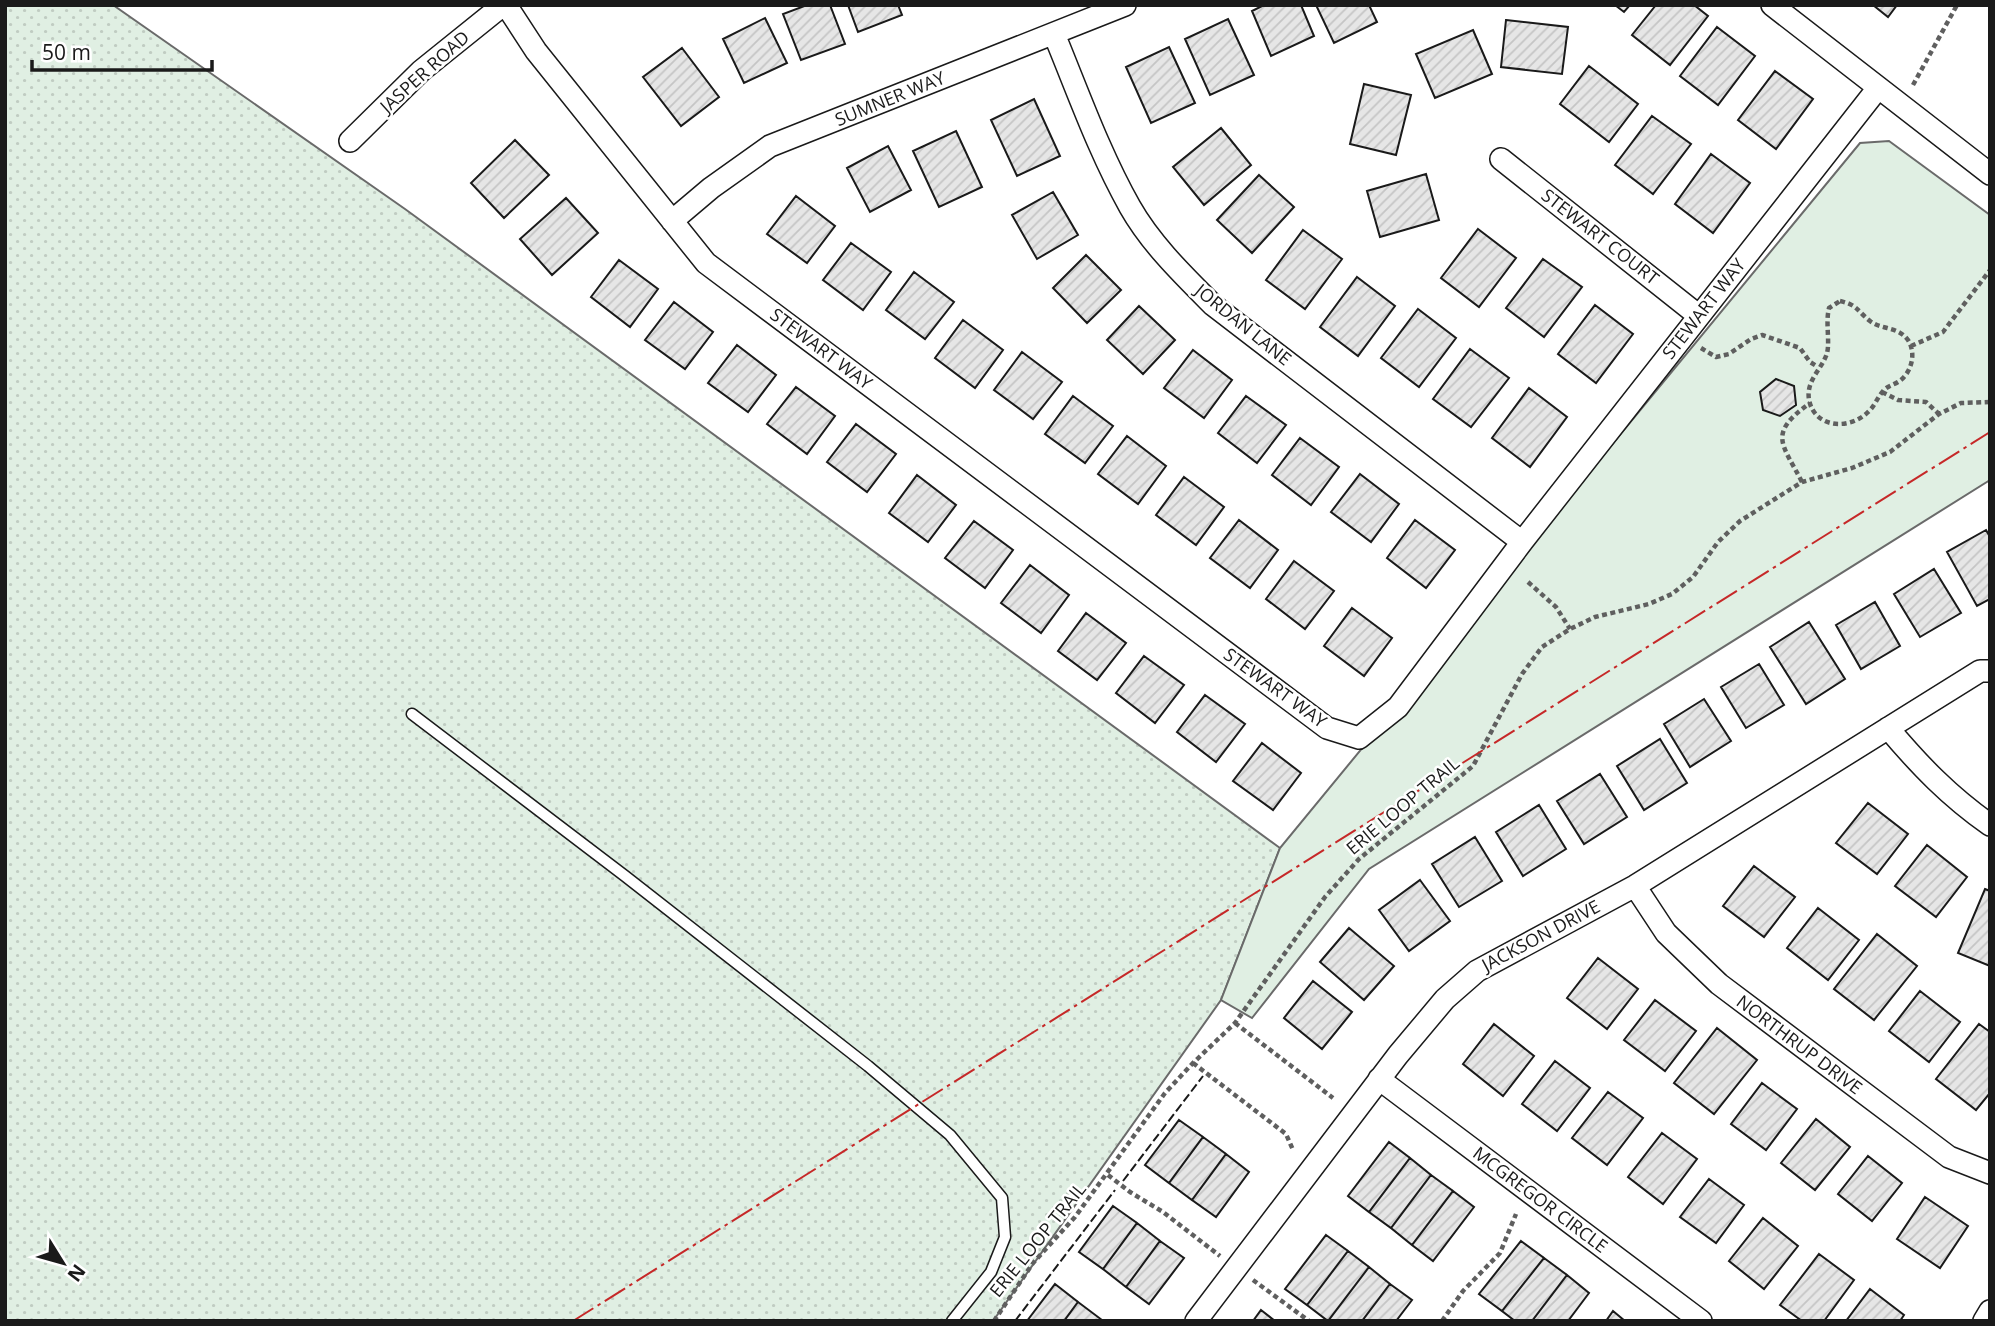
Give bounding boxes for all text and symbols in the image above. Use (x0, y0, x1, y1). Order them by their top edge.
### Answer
street label: JASPER ROAD (373, 25, 474, 119)
scale bar (32, 28, 212, 72)
text: 50 m (42, 38, 91, 66)
street label: SUMNER WAY (831, 65, 949, 131)
street label: STEWART COURT (1537, 183, 1664, 290)
street label: STEWART WAY (1656, 252, 1751, 364)
street label: JORDAN LANE (1189, 277, 1297, 370)
street label: STEWART WAY (766, 302, 878, 395)
street label: STEWART WAY (1219, 642, 1333, 733)
street label: ERIE LOOP TRAIL (1341, 751, 1464, 860)
street label: JACKSON DRIVE (1475, 894, 1604, 977)
street label: NORTHRUP DRIVE (1732, 989, 1867, 1099)
street label: MCGREGOR CIRCLE (1468, 1141, 1613, 1258)
street label: ERIE LOOP TRAIL (984, 1177, 1091, 1302)
north arrow (28, 1228, 98, 1298)
text: N (62, 1259, 92, 1287)

